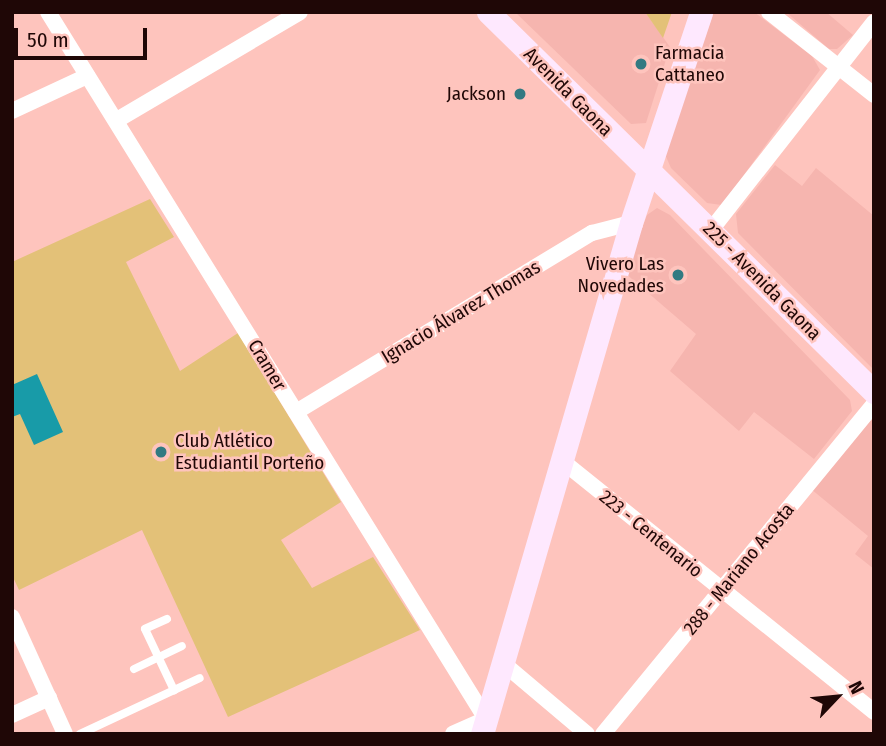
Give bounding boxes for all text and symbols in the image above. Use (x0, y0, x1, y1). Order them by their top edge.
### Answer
scale bar (18, 14, 150, 58)
text: 50 m (27, 27, 69, 53)
place label: Farmacia Cattaneo (655, 42, 725, 86)
street label: Avenida Gaona (519, 43, 617, 141)
marker: Farmacia Cattaneo (633, 56, 649, 72)
place label: Jackson (446, 83, 506, 105)
marker: Jackson (512, 86, 528, 102)
street label: 225 - Avenida Gaona (698, 217, 826, 345)
place label: Vivero Las Novedades (578, 253, 664, 297)
street label: Ignacio Álvarez Thomas (378, 256, 544, 368)
marker: Vivero Las Novedades (670, 267, 686, 283)
street label: Cramer (243, 335, 291, 395)
place label: Club Atlético Estudiantil Porteño (175, 430, 324, 474)
marker: Club Atlético Estudiantil Porteño (153, 444, 169, 460)
street label: 223 - Centenario (595, 486, 707, 582)
street label: 288 - Mariano Acosta (679, 499, 799, 639)
north arrow (802, 662, 872, 732)
text: N (843, 677, 869, 698)

